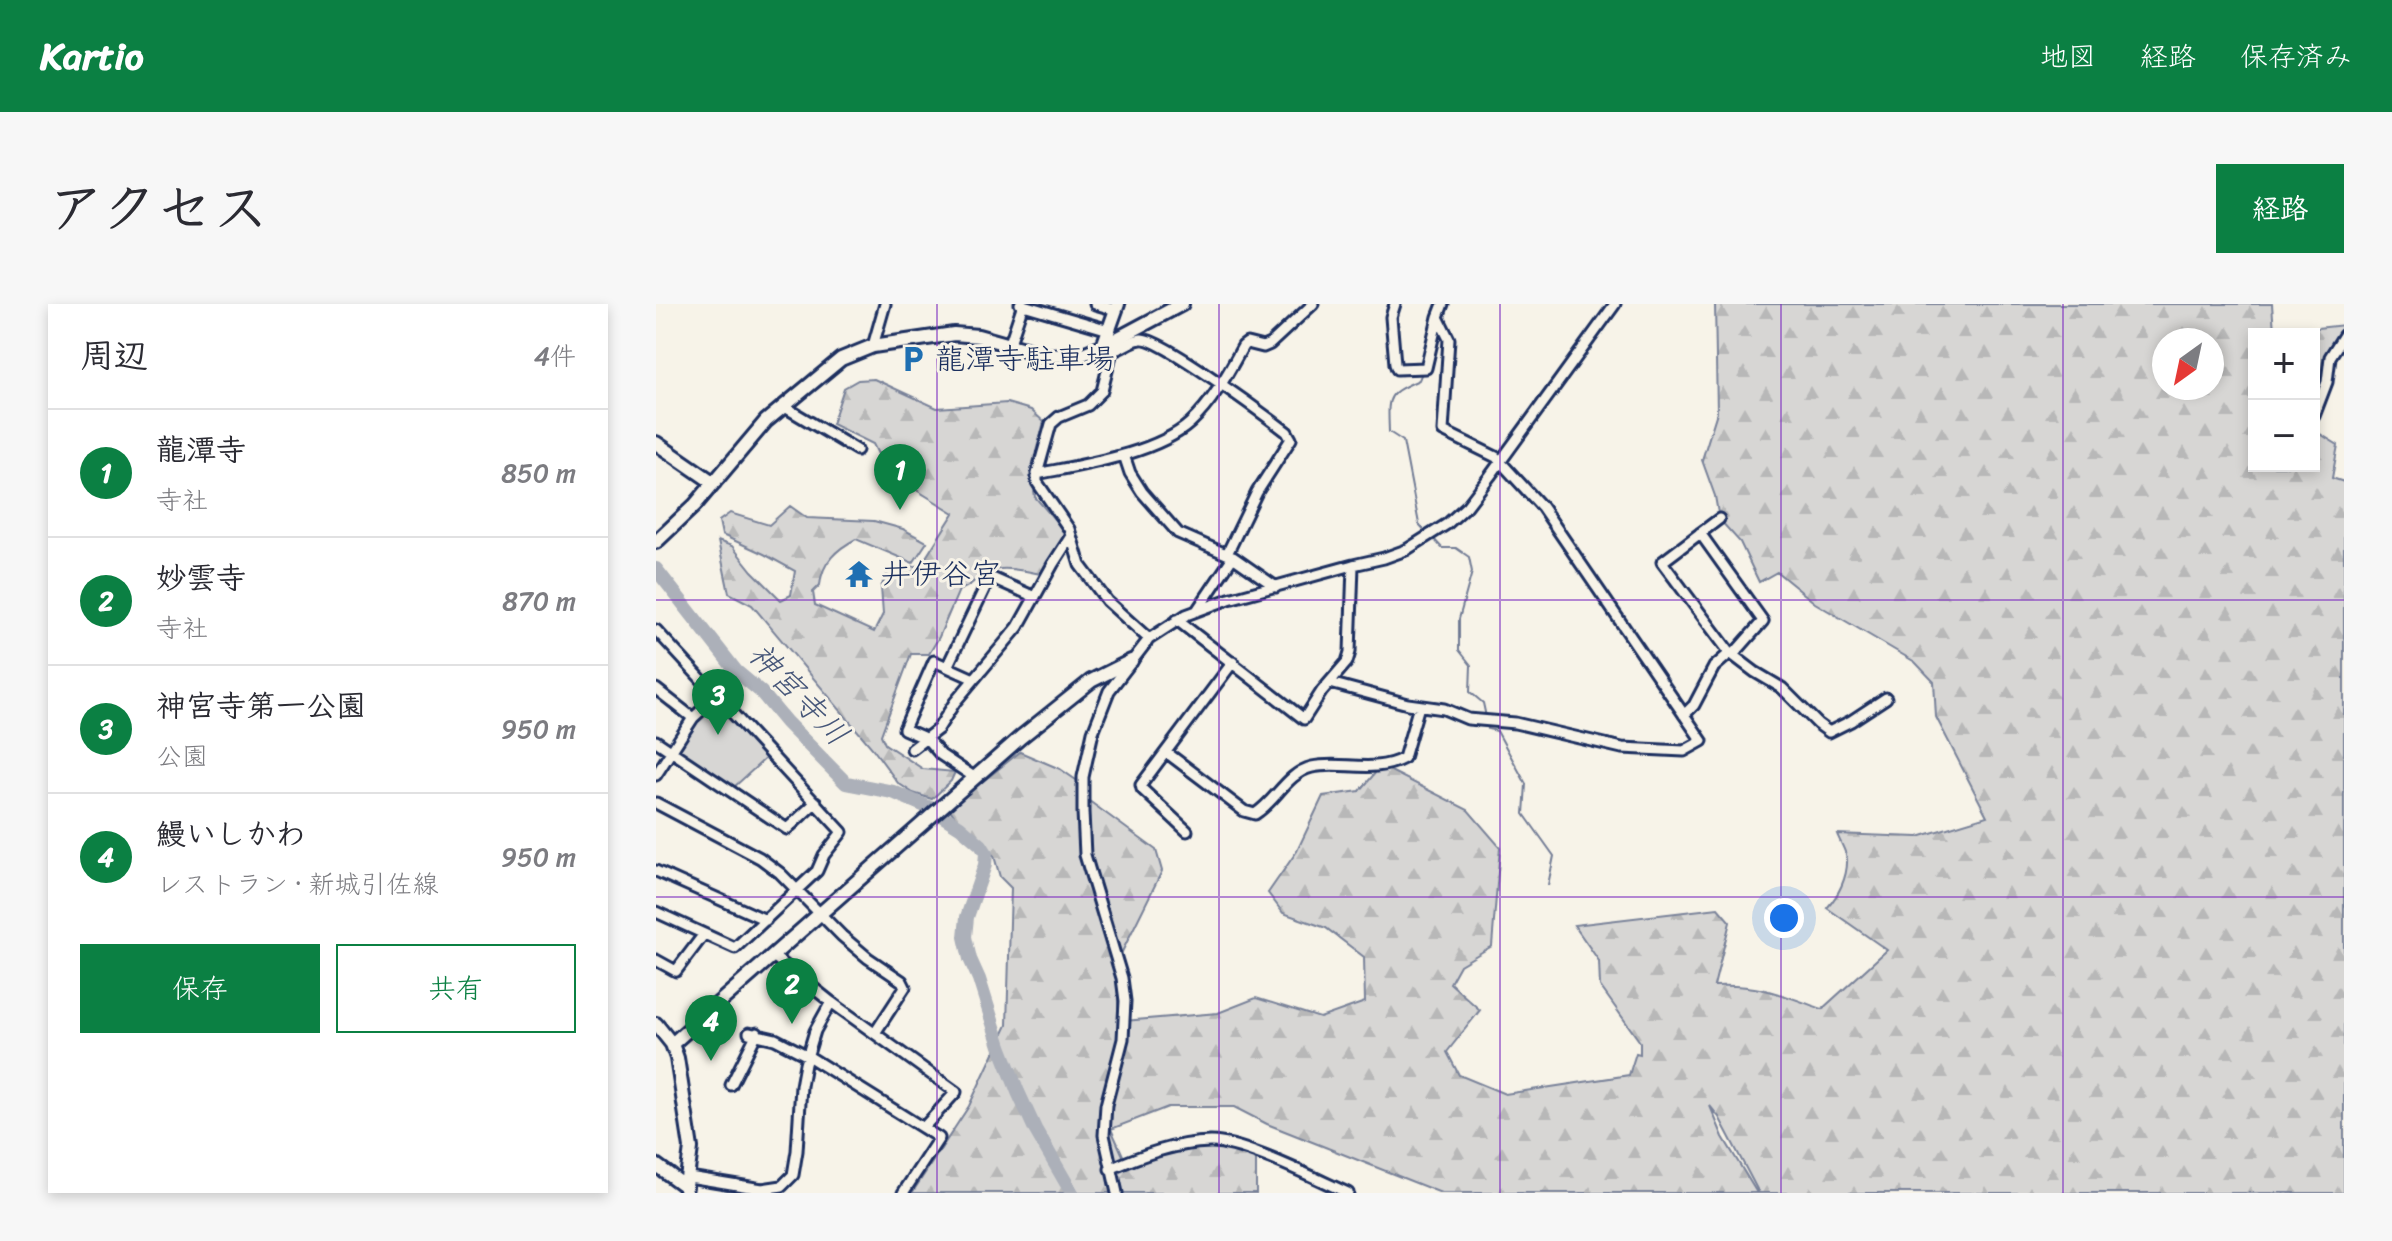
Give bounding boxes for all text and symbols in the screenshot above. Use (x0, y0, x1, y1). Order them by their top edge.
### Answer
text: Kartio (40, 23, 144, 90)
text: 地図 (2040, 32, 2096, 81)
text: 経路 (2140, 32, 2196, 81)
text: 保存済み (2240, 32, 2352, 81)
text: アクセス (48, 159, 269, 258)
button: 経路 (2216, 164, 2344, 253)
text: 周辺 (80, 326, 148, 386)
north arrow (2152, 328, 2224, 400)
map controls (2248, 328, 2320, 472)
button: + (2248, 328, 2320, 400)
place label: 龍潭寺駐車場 (935, 332, 1115, 386)
text: 4件 (534, 333, 576, 379)
parking icon: 龍潭寺駐車場 (898, 344, 928, 374)
button: − (2248, 400, 2320, 472)
text: 龍潭寺 (156, 423, 246, 477)
pin: 1 (874, 444, 926, 510)
text: 1 (100, 450, 112, 496)
text: 850 m (501, 450, 576, 496)
text: 寺社 (156, 477, 208, 523)
place label: 井伊谷宮 (881, 547, 1001, 601)
text: 妙雲寺 (156, 551, 246, 605)
temple icon: 井伊谷宮 (844, 559, 874, 589)
text: 2 (98, 578, 114, 624)
text: 870 m (502, 578, 576, 624)
text: 寺社 (156, 605, 208, 651)
water label: 神宮寺川 (734, 629, 864, 760)
pin: 3 (692, 669, 744, 735)
text: 神宮寺第一公園 (156, 679, 366, 733)
text: 3 (99, 706, 113, 752)
text: 950 m (501, 706, 576, 752)
text: 公園 (156, 733, 208, 779)
text: 鰻いしかわ (156, 807, 306, 861)
text: 4 (98, 834, 114, 880)
text: 950 m (501, 834, 576, 880)
text: レストラン · 新城引佐線 (156, 861, 439, 907)
your location (1764, 898, 1804, 938)
button: 保存 (80, 944, 320, 1033)
button: 共有 (336, 944, 576, 1033)
pin: 2 (766, 958, 818, 1024)
pin: 4 (685, 995, 737, 1061)

